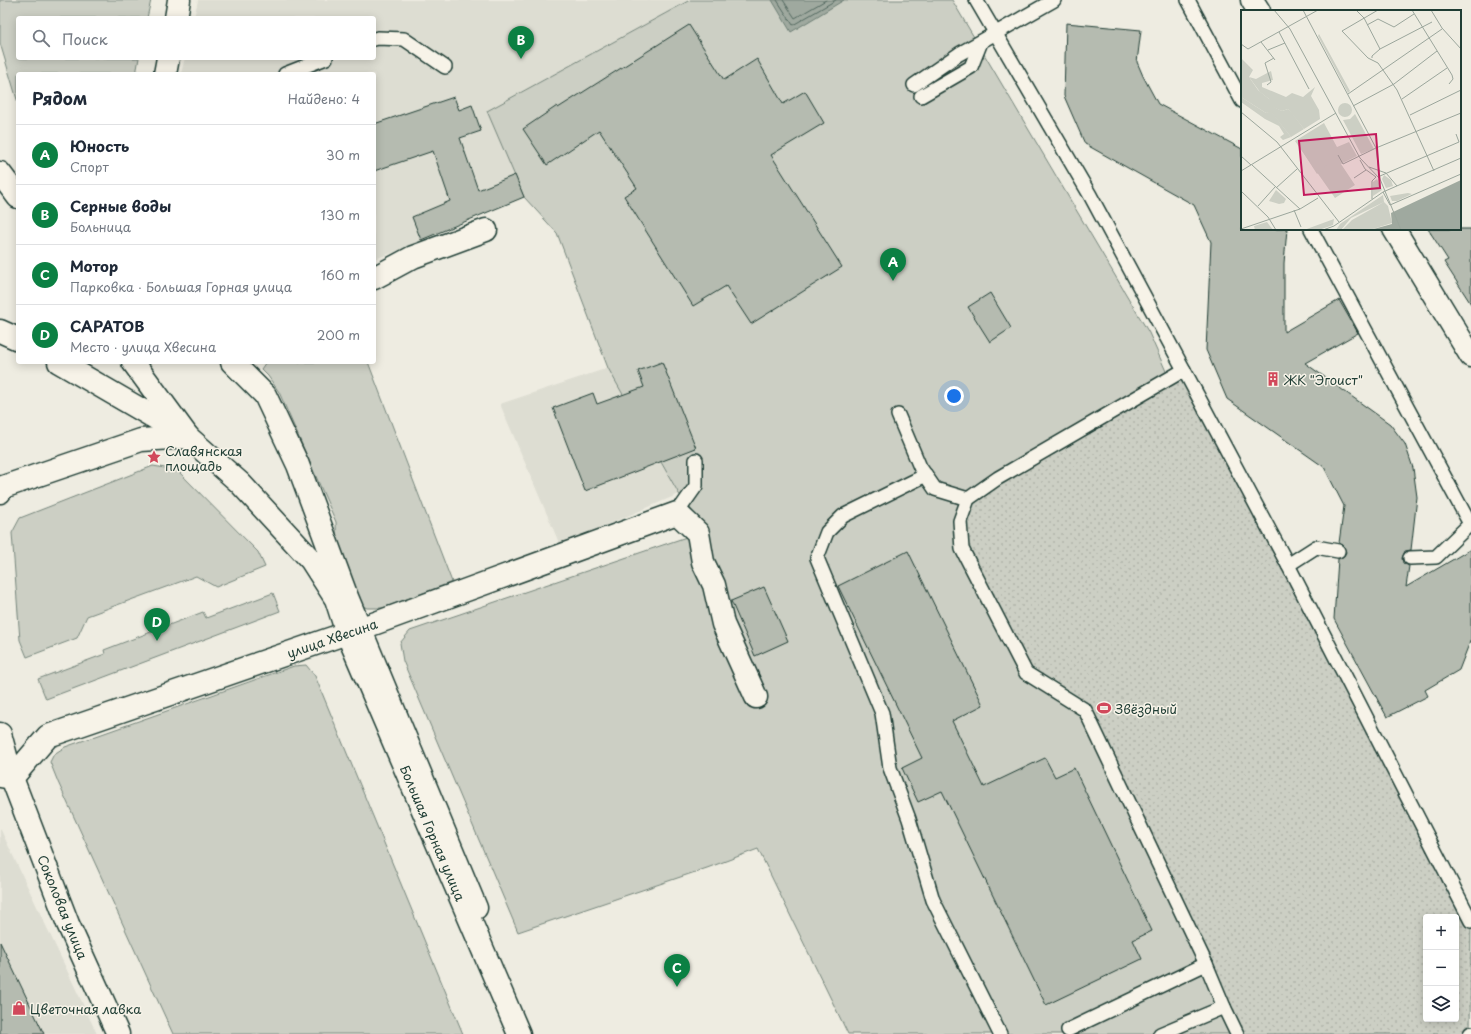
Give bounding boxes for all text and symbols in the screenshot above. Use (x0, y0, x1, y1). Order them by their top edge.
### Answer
inset map (1241, 10, 1461, 230)
search box (16, 16, 376, 60)
pin: B (508, 26, 534, 59)
icon: search (30, 27, 52, 49)
text: Поиск (62, 27, 108, 50)
text: Рядом (32, 85, 87, 111)
text: Найдено: 4 (288, 89, 360, 108)
text: Юность (70, 134, 129, 157)
text: A (40, 145, 50, 164)
text: 30 m (326, 145, 360, 164)
text: Спорт (70, 157, 109, 176)
text: Серные воды (70, 194, 171, 217)
text: B (41, 205, 49, 224)
text: 130 m (321, 205, 360, 224)
text: Больница (70, 217, 131, 236)
pin: A (880, 248, 906, 281)
text: Мотор (70, 254, 118, 277)
text: C (40, 265, 50, 284)
text: 160 m (321, 265, 360, 284)
text: Парковка · Большая Горная улица (70, 277, 292, 296)
text: САРАТОВ (70, 314, 144, 337)
text: D (40, 325, 50, 344)
text: 200 m (317, 325, 360, 344)
text: Место · улица Хвесина (70, 337, 216, 356)
place label: ЖК "Эгоист" (1283, 370, 1363, 389)
building icon: ЖК "Эгоист" (1265, 371, 1281, 387)
your location (944, 386, 964, 406)
place label: Славянская площадь (165, 441, 242, 475)
place icon: Славянская площадь (146, 449, 162, 465)
pin: D (144, 608, 170, 641)
street label: улица Хвесина (284, 613, 381, 662)
place label: Звёздный (1115, 699, 1177, 718)
sports icon: Звёздный (1096, 700, 1112, 716)
street label: Большая Горная улица (396, 762, 471, 905)
street label: Соколовая улица (33, 852, 93, 963)
map controls (1423, 914, 1459, 1022)
button: + (1423, 914, 1459, 950)
button: − (1423, 950, 1459, 986)
pin: C (664, 954, 690, 987)
button: layers (1423, 986, 1459, 1022)
place label: Цветочная лавка (30, 999, 142, 1018)
shop icon: Цветочная лавка (11, 1000, 27, 1016)

